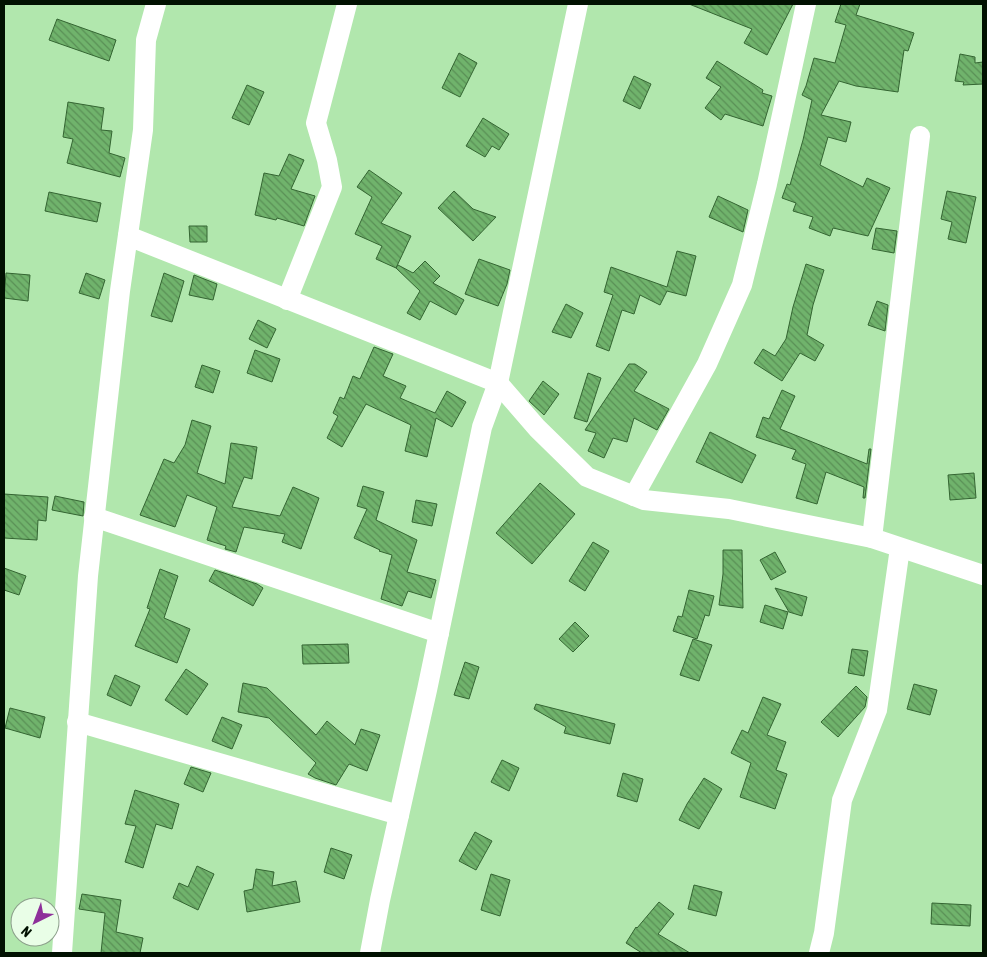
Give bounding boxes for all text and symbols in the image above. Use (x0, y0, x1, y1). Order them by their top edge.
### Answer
north arrow (10, 897, 60, 947)
text: N (18, 923, 35, 940)

